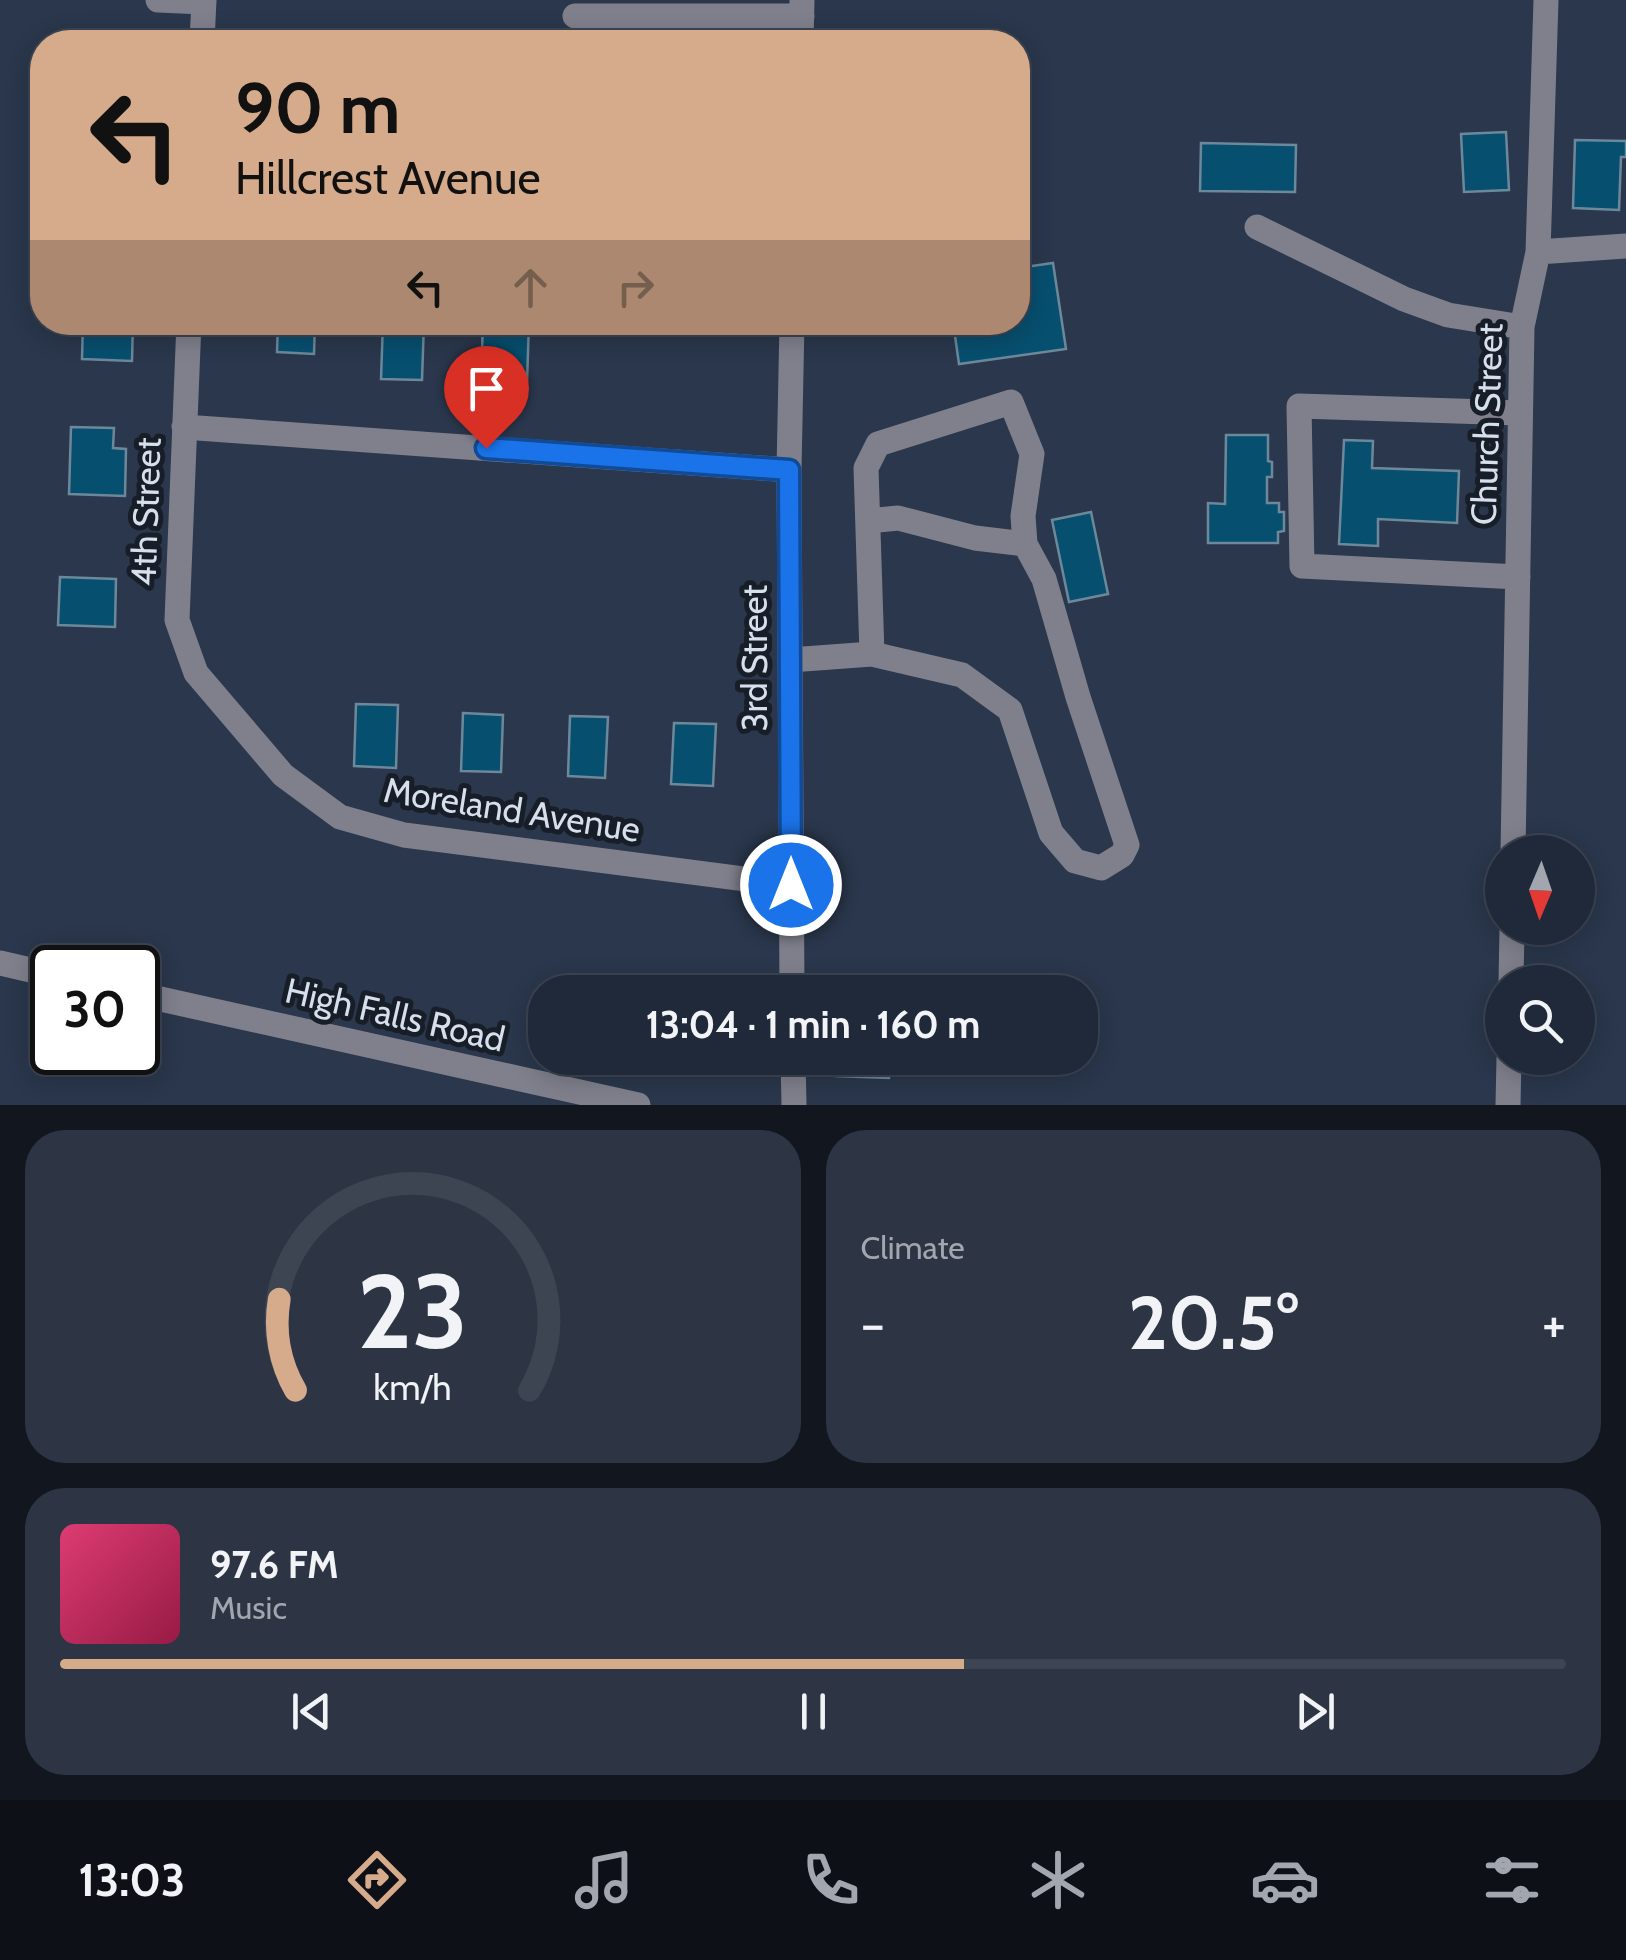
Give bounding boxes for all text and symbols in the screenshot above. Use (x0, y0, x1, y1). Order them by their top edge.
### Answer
text: 90 m (235, 65, 400, 151)
icon: left (70, 70, 200, 200)
text: Hillcrest Avenue (235, 151, 541, 205)
icon: left (398, 260, 453, 315)
icon: ahead (503, 260, 558, 315)
icon: right (608, 260, 663, 315)
street label: Church Street (1461, 322, 1512, 526)
pin (444, 346, 529, 449)
icon: arrive (459, 361, 514, 416)
street label: 4th Street (121, 437, 170, 587)
street label: 3rd Street (733, 584, 776, 731)
street label: Moreland Avenue (381, 768, 643, 851)
position arrow (739, 833, 843, 937)
north arrow (1485, 835, 1595, 945)
map controls (1485, 835, 1595, 1075)
speed limit sign: 30 (30, 945, 160, 1075)
button: search (1485, 965, 1595, 1075)
street label: High Falls Road (281, 968, 509, 1061)
text: 13:04 · 1 min · 160 m (646, 1001, 980, 1048)
text: Climate (861, 1228, 965, 1267)
text: 23 (357, 1248, 468, 1374)
text: 20.5° (1128, 1277, 1298, 1368)
text: − (861, 1290, 885, 1357)
text: + (1542, 1290, 1566, 1357)
text: km/h (374, 1366, 452, 1409)
text: 97.6 FM (210, 1541, 339, 1588)
text: Music (210, 1588, 287, 1627)
icon: previous (284, 1684, 339, 1739)
icon: pause (786, 1684, 841, 1739)
icon: next (1288, 1684, 1343, 1739)
icon: directions (342, 1845, 412, 1915)
icon: music (569, 1845, 639, 1915)
icon: phone (796, 1845, 866, 1915)
icon: climate (1023, 1845, 1093, 1915)
icon: car (1250, 1845, 1320, 1915)
icon: filters (1477, 1845, 1547, 1915)
text: 13:03 (79, 1853, 185, 1907)

